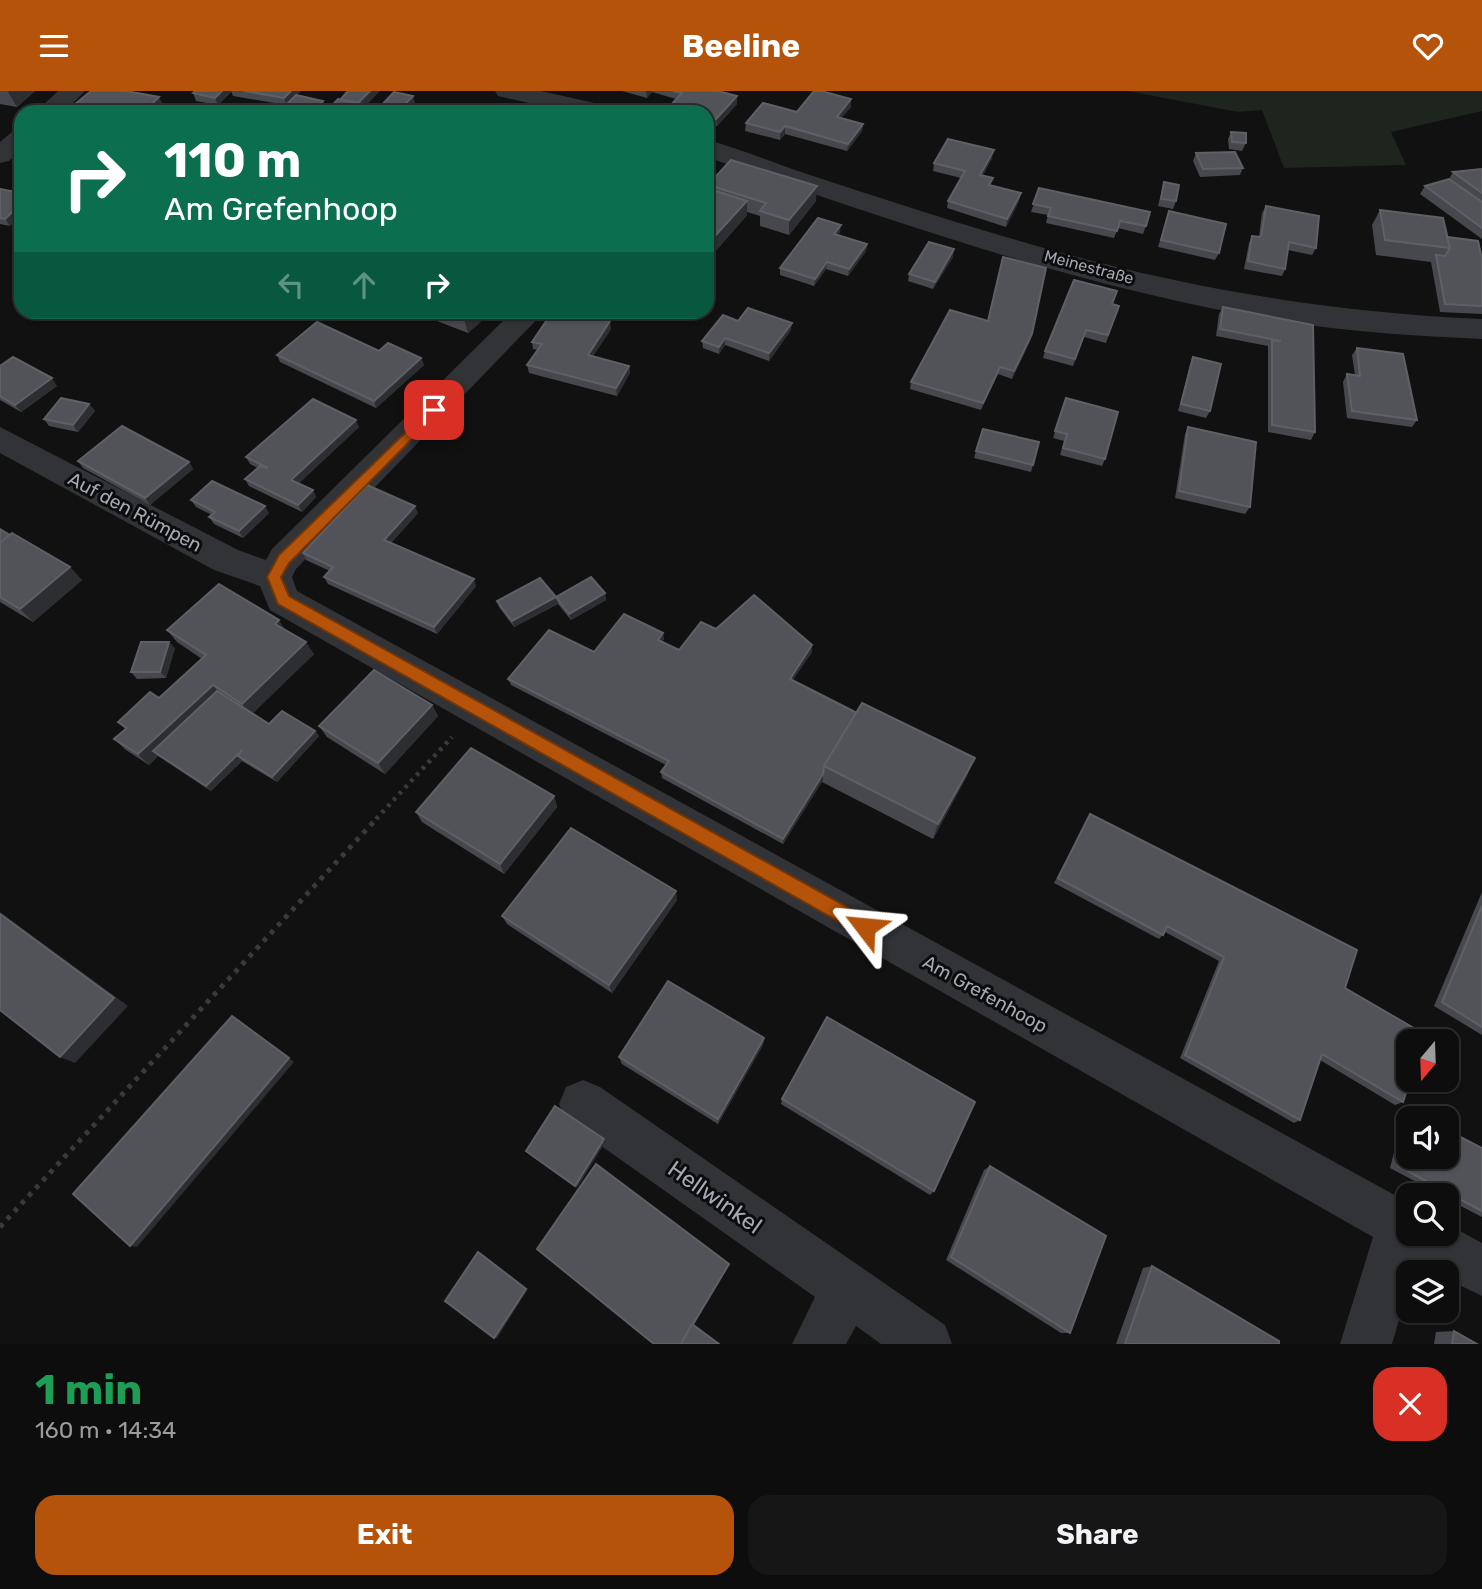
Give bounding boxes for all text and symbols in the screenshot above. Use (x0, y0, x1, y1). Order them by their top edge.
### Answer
icon: menu (35, 27, 73, 65)
text: Beeline (682, 27, 800, 65)
icon: heart (1409, 27, 1447, 65)
text: 110 m (164, 131, 301, 189)
icon: right (49, 133, 140, 224)
text: Am Grefenhoop (164, 190, 398, 228)
street label: Meinestraße (1042, 246, 1136, 288)
icon: left (272, 266, 310, 304)
icon: ahead (345, 266, 383, 304)
icon: right (418, 266, 456, 304)
pin (404, 380, 464, 440)
icon: arrive (415, 391, 453, 429)
street label: Auf den Rümpen (64, 467, 206, 557)
position arrow (828, 890, 902, 964)
street label: Am Grefenhoop (919, 950, 1051, 1038)
north arrow (1396, 1029, 1460, 1092)
map controls (1396, 1029, 1459, 1323)
button: sound (1396, 1106, 1459, 1169)
street label: Hellwinkel (663, 1154, 767, 1240)
button: search (1396, 1183, 1459, 1246)
button: layers (1396, 1260, 1459, 1323)
text: 1 min (35, 1365, 142, 1415)
button: close (1373, 1367, 1447, 1441)
text: 160 m · 14:34 (35, 1416, 176, 1444)
button: Exit (35, 1495, 734, 1575)
button: Share (748, 1495, 1447, 1575)

